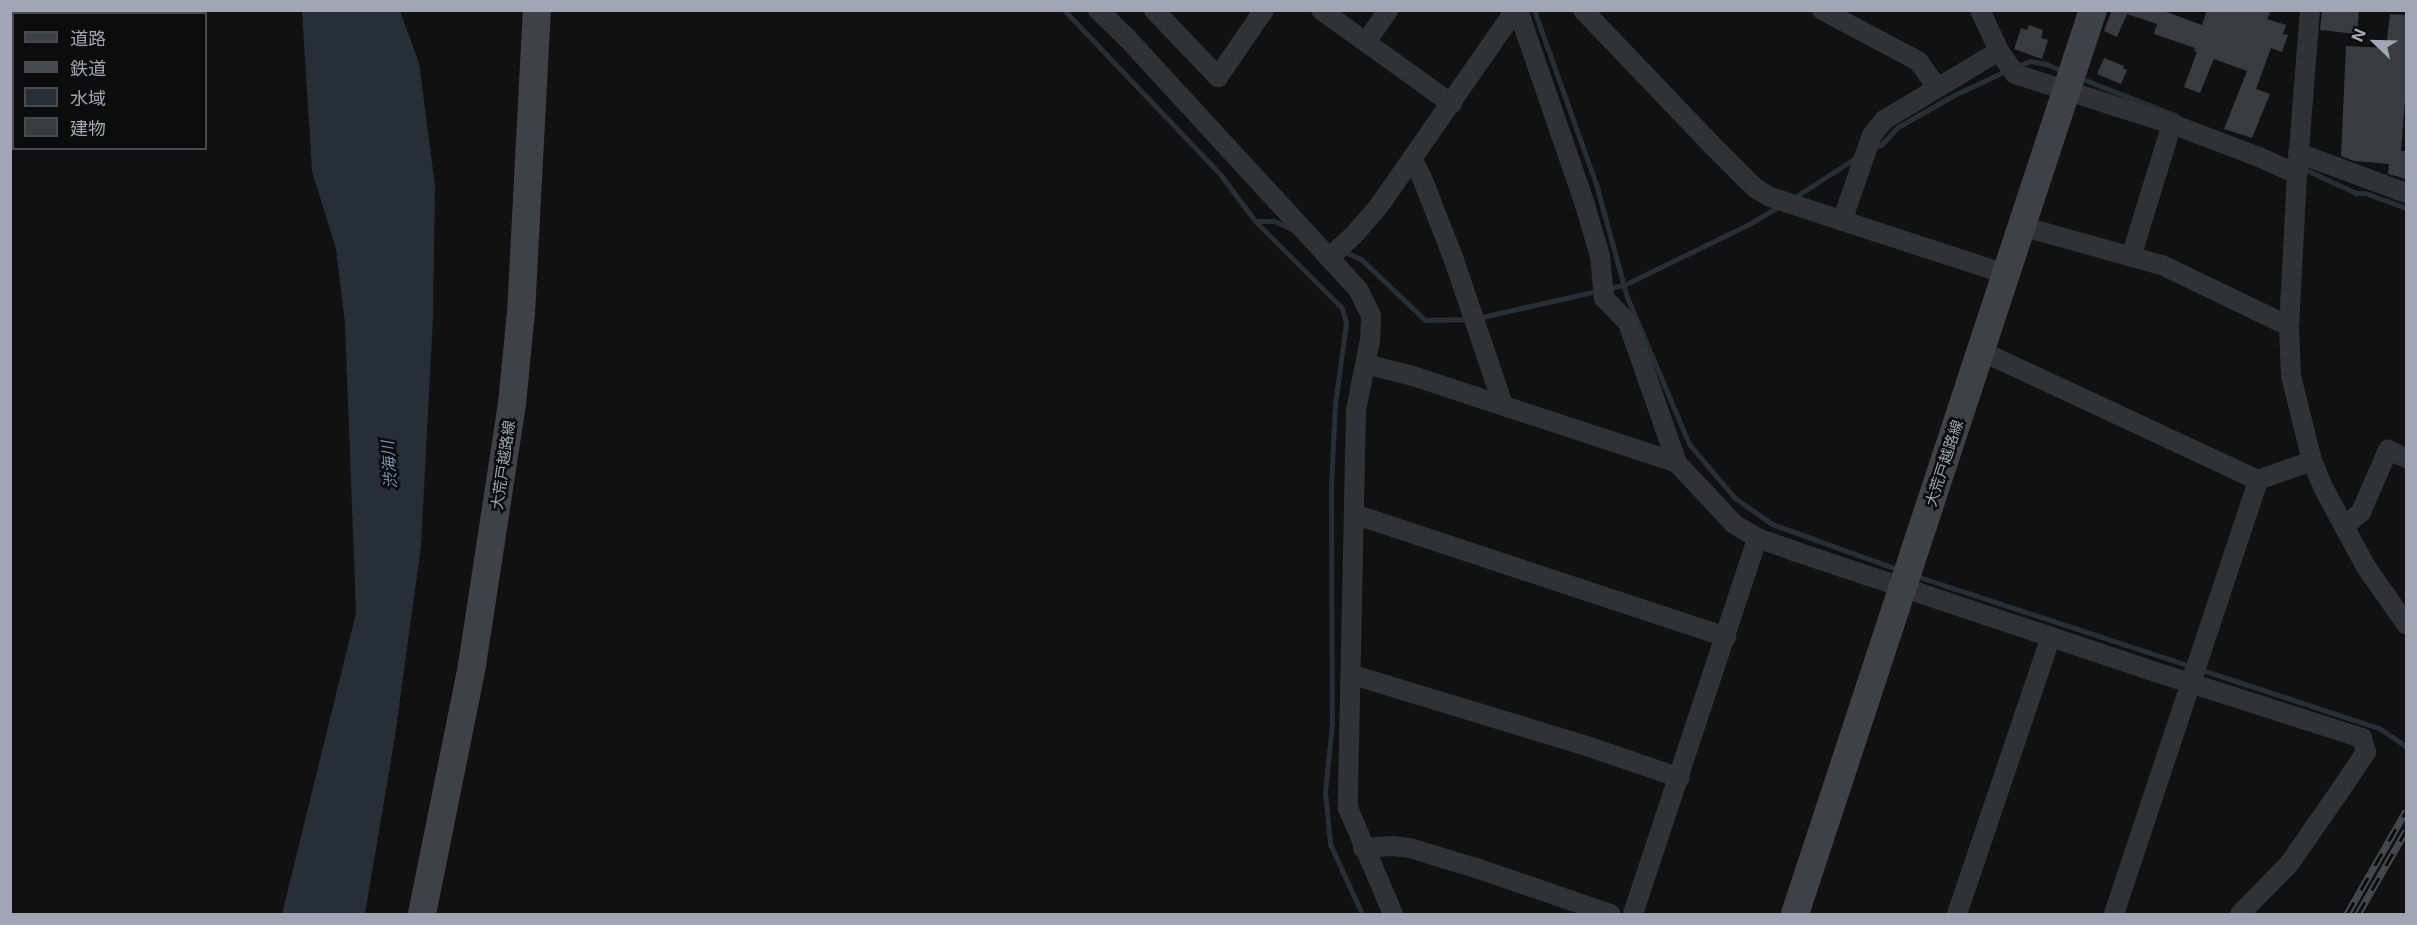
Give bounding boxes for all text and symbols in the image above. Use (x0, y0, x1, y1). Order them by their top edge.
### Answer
legend (12, 12, 207, 150)
north arrow (2345, 12, 2405, 72)
text: N (2347, 25, 2370, 44)
text: 道路 (70, 28, 106, 49)
text: 鉄道 (70, 58, 106, 79)
text: 水域 (70, 88, 106, 109)
text: 建物 (70, 118, 106, 139)
street label: 大荒戸越路線 (1922, 417, 1966, 509)
street label: 大荒戸越路線 (488, 419, 518, 511)
water label: 渋海川 (378, 440, 400, 490)

